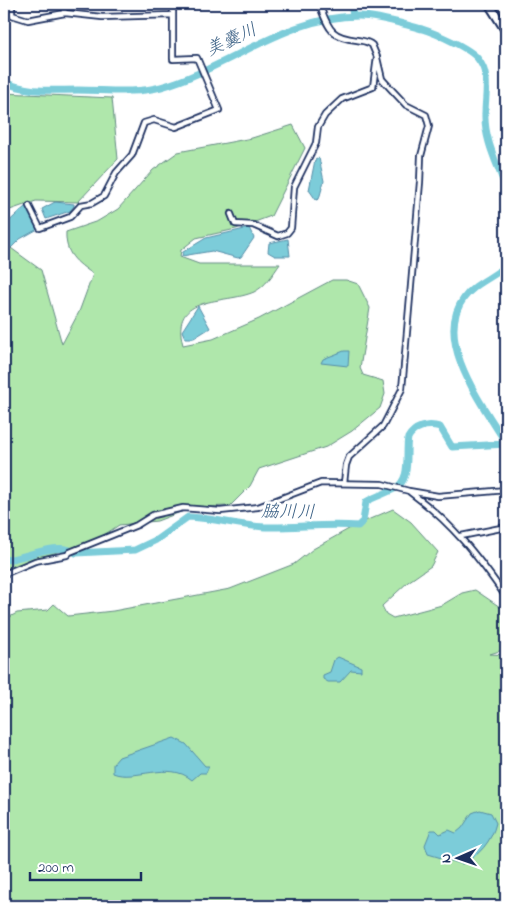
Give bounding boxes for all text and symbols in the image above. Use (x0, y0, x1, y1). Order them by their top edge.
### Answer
water label: 美嚢川 (202, 18, 262, 64)
water label: 脇川川 (261, 500, 315, 526)
north arrow (432, 832, 482, 882)
scale bar (30, 850, 141, 882)
text: N (436, 853, 457, 863)
text: 200 m (38, 857, 74, 879)

